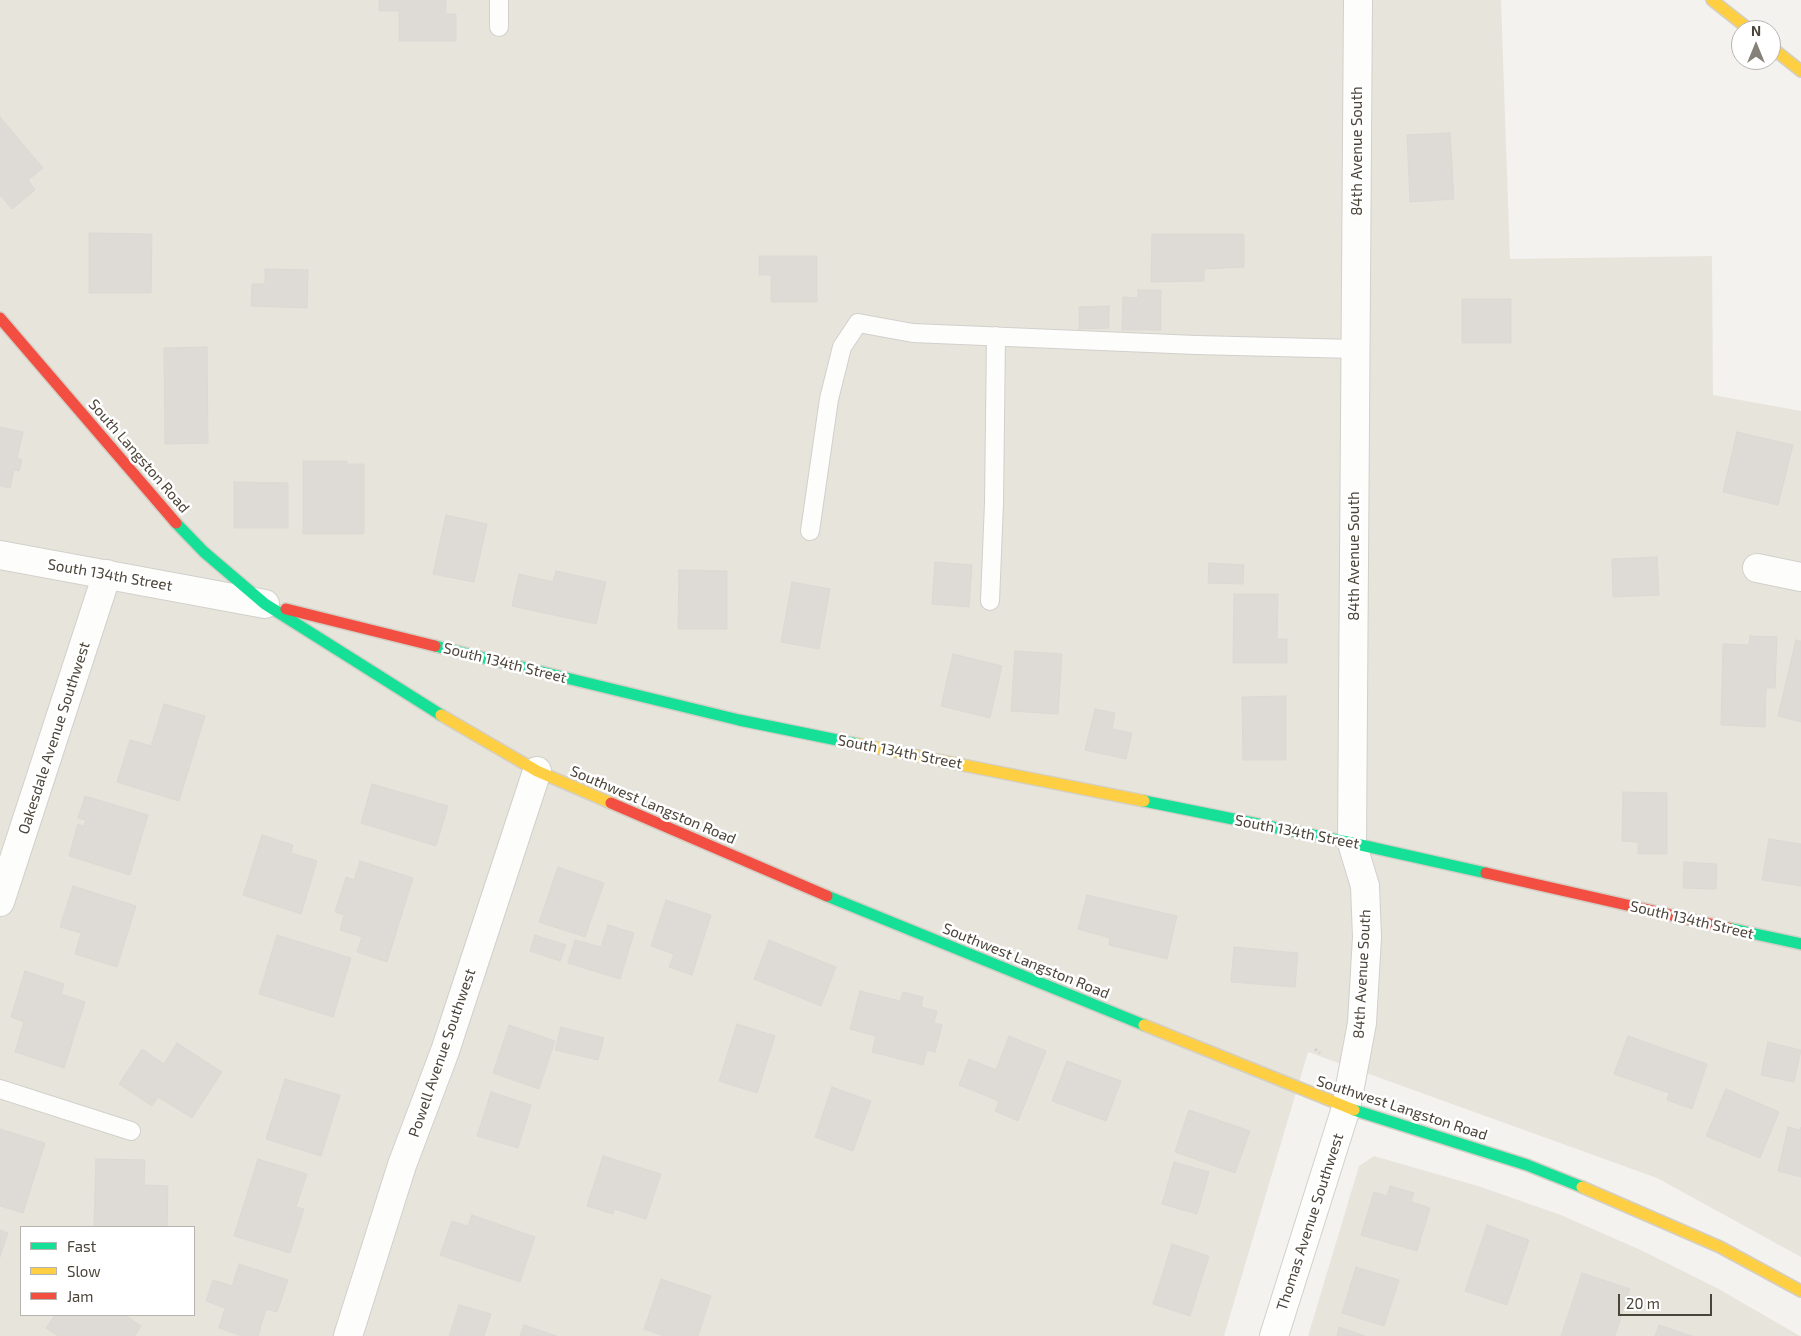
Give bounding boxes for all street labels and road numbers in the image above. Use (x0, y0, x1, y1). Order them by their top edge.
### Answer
street label: 84th Avenue South (1348, 86, 1366, 216)
street label: South Langston Road (85, 395, 193, 517)
street label: 84th Avenue South (1345, 491, 1363, 621)
street label: South 134th Street (46, 555, 174, 595)
street label: South 134th Street (442, 639, 568, 687)
street label: Oakesdale Avenue Southwest (14, 640, 94, 836)
street label: South 134th Street (836, 731, 964, 773)
street label: Southwest Langston Road (567, 762, 739, 848)
street label: South 134th Street (1233, 811, 1361, 853)
street label: South 134th Street (1628, 897, 1756, 943)
street label: 84th Avenue South (1350, 909, 1374, 1039)
street label: Southwest Langston Road (940, 919, 1112, 1003)
street label: Powell Avenue Southwest (405, 966, 479, 1140)
street label: Southwest Langston Road (1314, 1072, 1490, 1144)
street label: Thomas Avenue Southwest (1273, 1131, 1347, 1313)

